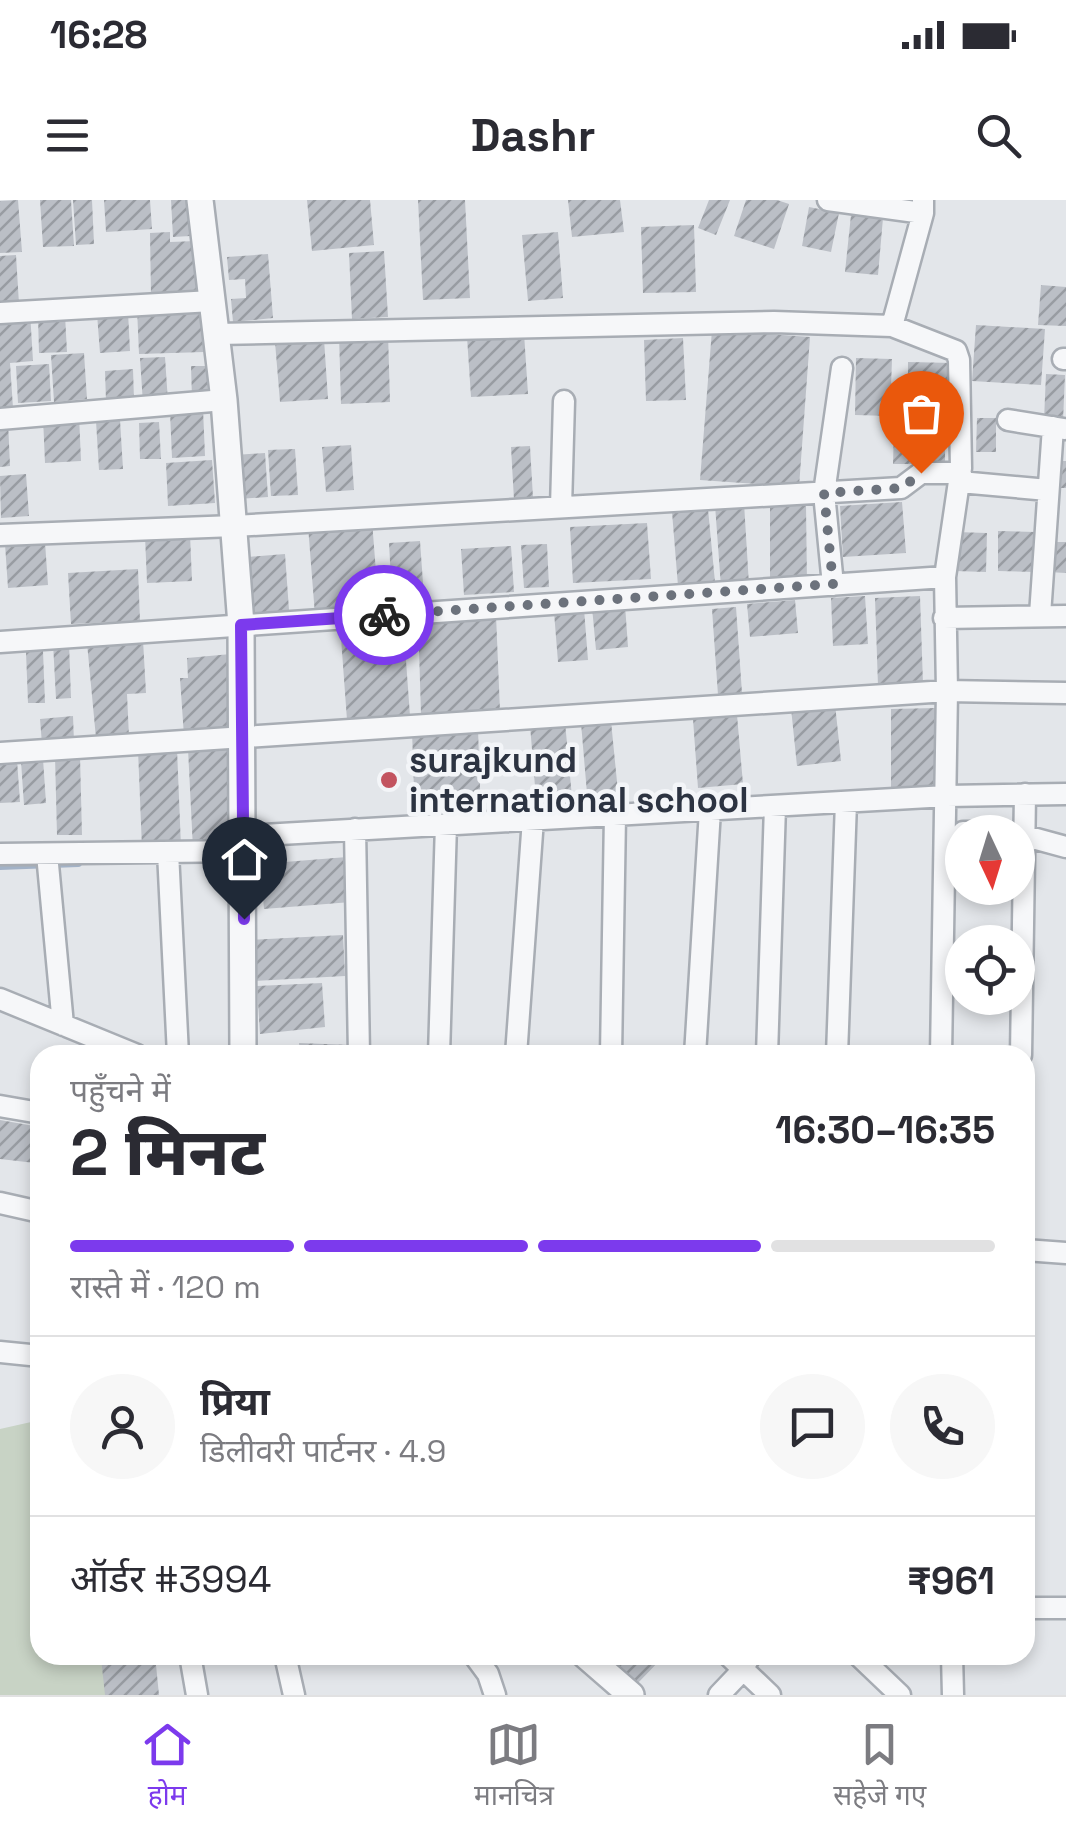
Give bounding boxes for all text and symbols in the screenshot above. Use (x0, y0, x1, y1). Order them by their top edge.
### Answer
text: 16:28 (50, 11, 147, 59)
text: Dashr (471, 107, 595, 164)
icon: menu (40, 108, 95, 163)
icon: search (971, 108, 1026, 163)
pin (879, 371, 964, 474)
icon: bag (894, 386, 949, 441)
courier (334, 565, 434, 665)
icon: bike (357, 588, 412, 643)
place label: surajkund international school (409, 738, 749, 822)
marker: surajkund international school (378, 769, 400, 791)
north arrow (945, 815, 1035, 905)
map controls (945, 815, 1035, 1015)
pin (202, 817, 287, 920)
icon: home (217, 832, 272, 887)
button: locate (945, 925, 1035, 1015)
text: पहुँचने में (70, 1071, 171, 1111)
text: 16:30–16:35 (775, 1106, 995, 1154)
text: 2 मिनट (70, 1111, 265, 1194)
text: रास्ते में · 120 m (70, 1267, 261, 1307)
button: person (70, 1374, 175, 1479)
button: chat (760, 1374, 865, 1479)
button: phone (890, 1374, 995, 1479)
text: प्रिया (200, 1378, 270, 1426)
text: डिलीवरी पार्टनर · 4.9 (200, 1431, 446, 1471)
text: ऑर्डर #3994 (70, 1555, 272, 1603)
text: ₹961 (907, 1557, 995, 1605)
tab: होम (140, 1717, 195, 1816)
tab: मानचित्र (474, 1717, 554, 1816)
tab: सहेजे गए (833, 1717, 926, 1816)

